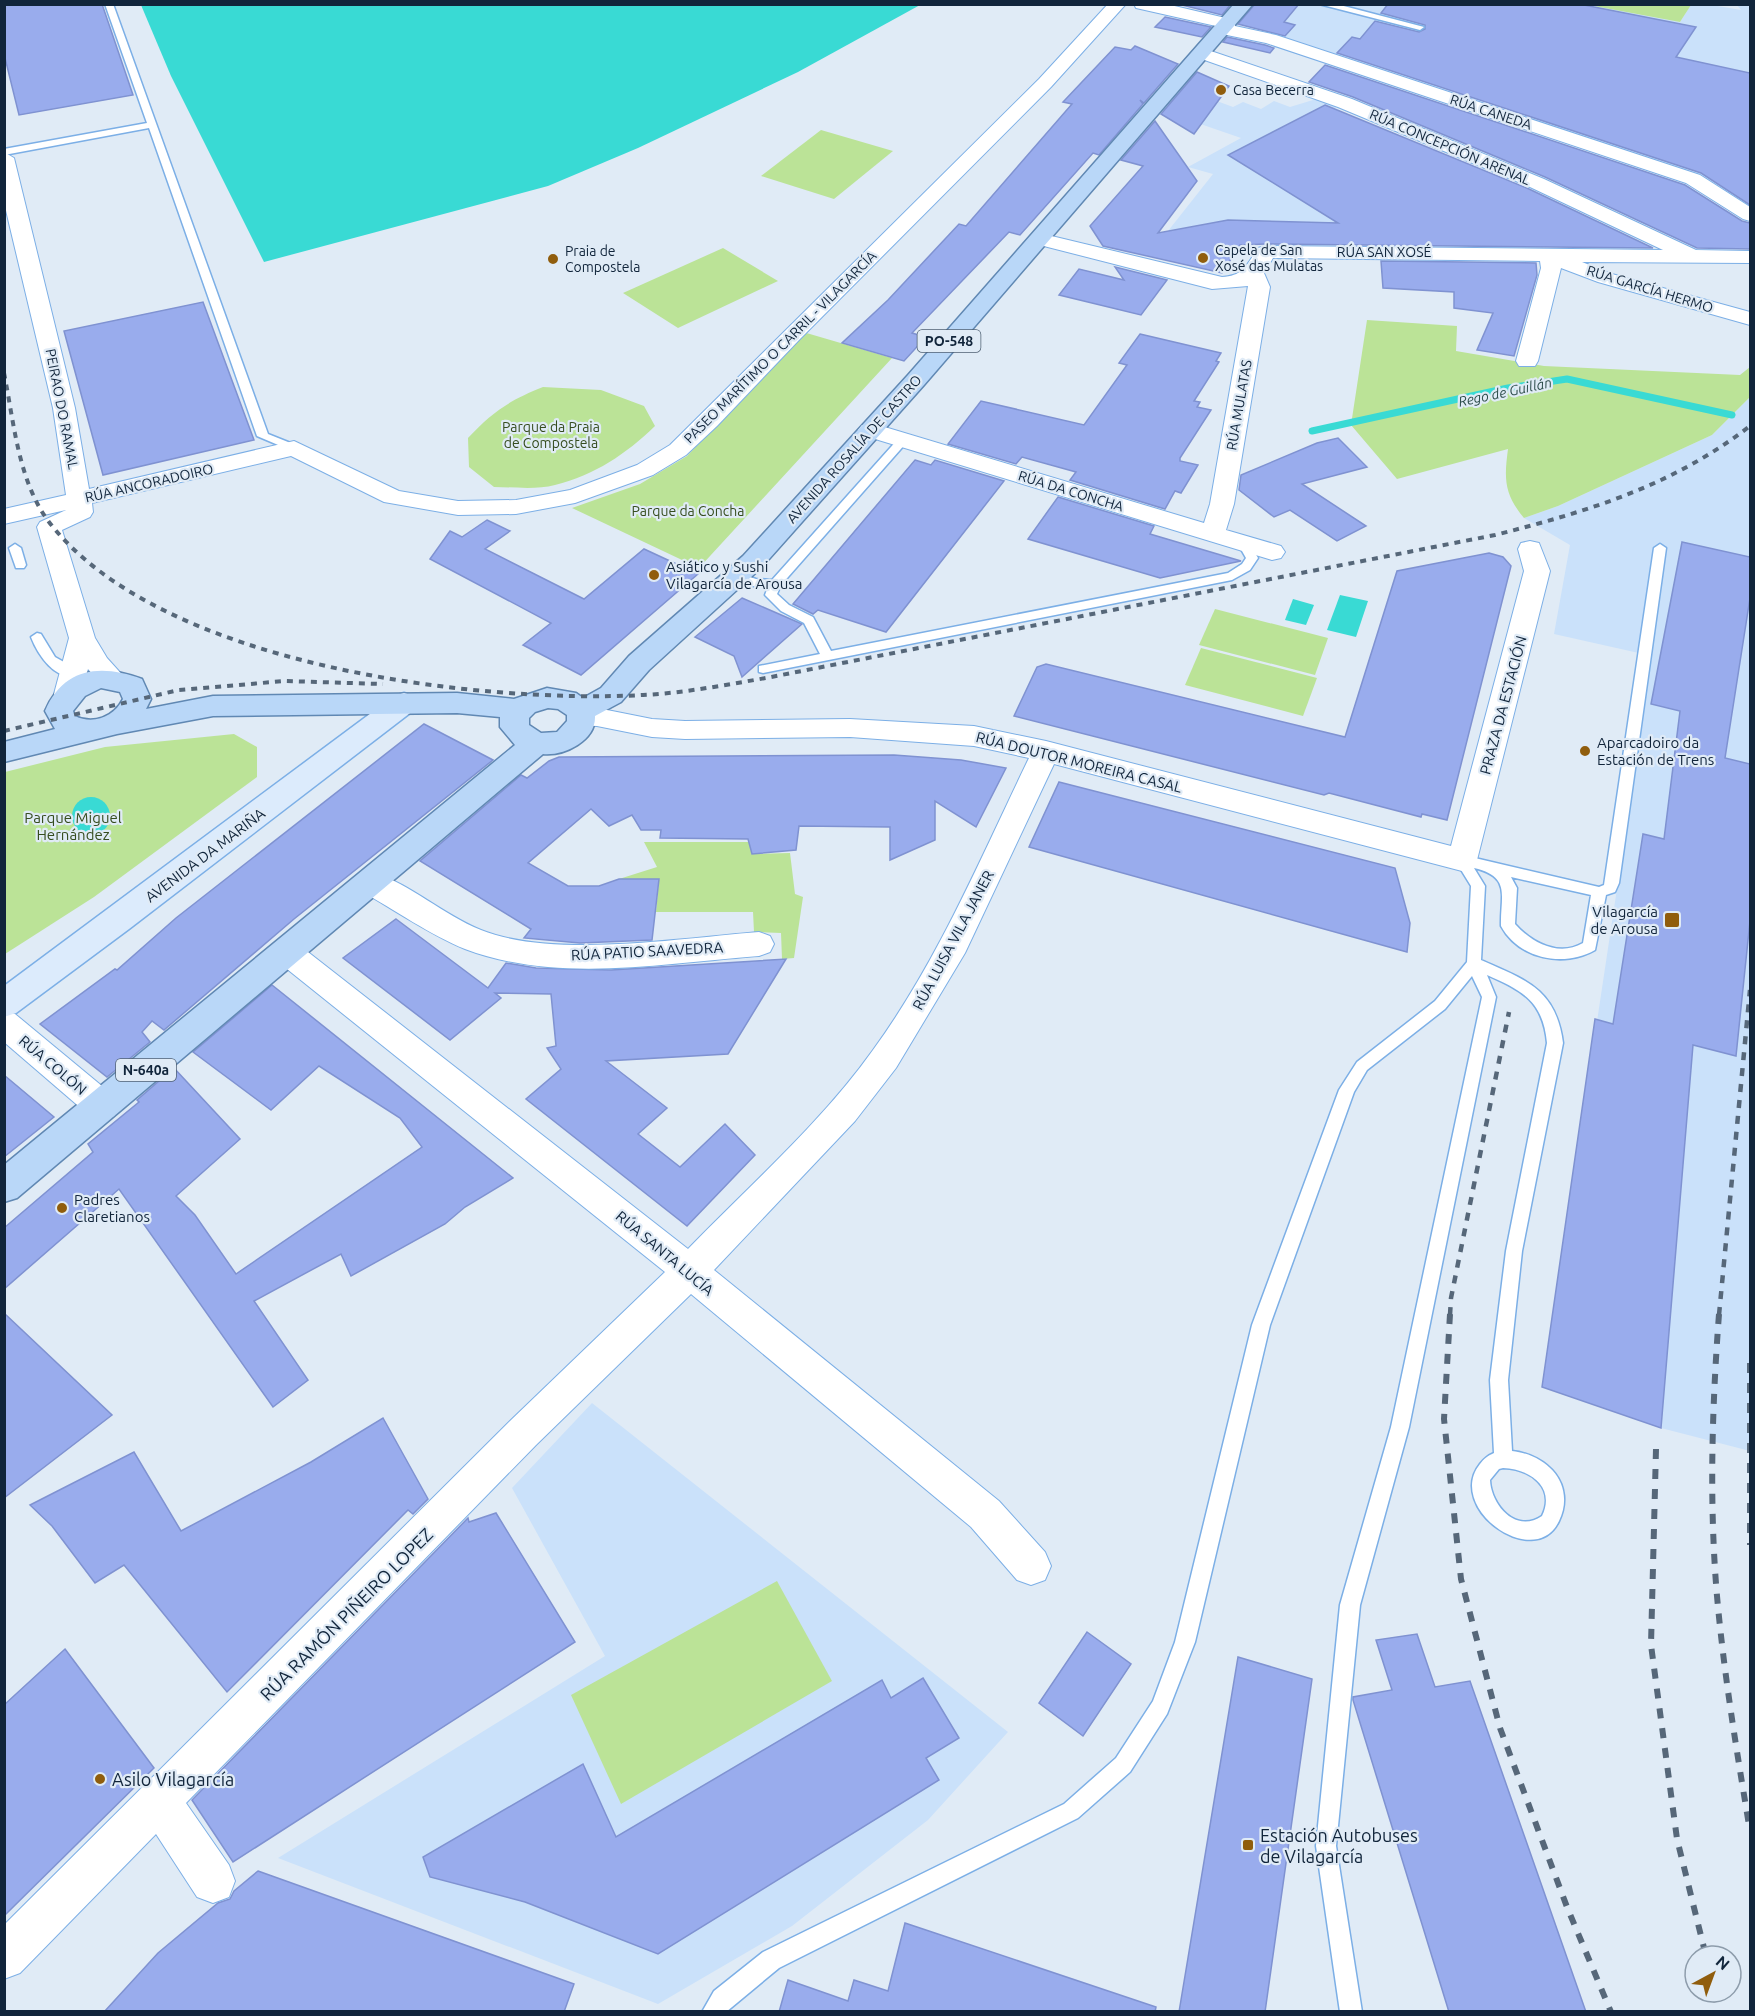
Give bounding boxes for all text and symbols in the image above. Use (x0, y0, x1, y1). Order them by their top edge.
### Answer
place label: Casa Becerra (1233, 82, 1314, 98)
marker: Casa Becerra (1214, 83, 1228, 97)
street label: RÚA CANEDA (1448, 90, 1534, 133)
street label: RÚA CONCEPCIÓN ARENAL (1367, 105, 1533, 188)
place label: Capela de San Xosé das Mulatas (1215, 242, 1323, 274)
place label: Praia de Compostela (565, 243, 640, 275)
street label: RÚA SAN XOSÉ (1337, 243, 1431, 260)
street label: PASEO MARÍTIMO O CARRIL - VILAGARCÍA (680, 247, 879, 446)
marker: Capela de San Xosé das Mulatas (1196, 251, 1210, 265)
marker: Praia de Compostela (546, 252, 560, 266)
street label: RÚA GARCÍA HERMO (1585, 261, 1716, 316)
road number: PO-548 (918, 330, 980, 352)
street label: PEIRAO DO RAMAL (42, 347, 82, 471)
street label: RÚA MULATAS (1222, 358, 1255, 452)
street label: AVENIDA ROSALÍA DE CASTRO (783, 371, 925, 526)
water label: Rego de Guillán (1457, 374, 1553, 410)
park label: Parque da Praia de Compostela (502, 419, 600, 451)
street label: RÚA ANCORADOIRO (83, 459, 215, 506)
street label: RÚA DA CONCHA (1016, 466, 1126, 515)
park label: Parque da Concha (632, 503, 744, 519)
place label: Asiático y Sushi Vilagarcía de Arousa (666, 558, 803, 592)
marker: Asiático y Sushi Vilagarcía de Arousa (647, 568, 661, 582)
street label: PRAZA DA ESTACIÓN (1476, 634, 1530, 776)
street label: RÚA DOUTOR MOREIRA CASAL (974, 728, 1184, 796)
place label: Aparcadoiro da Estación de Trens (1597, 734, 1714, 768)
marker: Aparcadoiro da Estación de Trens (1578, 744, 1592, 758)
street label: AVENIDA DA MARIÑA (142, 804, 268, 905)
park label: Parque Miguel Hernández (24, 809, 122, 843)
street label: RÚA LUISA VILA JANER (909, 867, 997, 1013)
place label: Vilagarcía de Arousa (1591, 903, 1658, 937)
marker: Vilagarcía de Arousa (1663, 911, 1681, 929)
street label: RÚA PATIO SAAVEDRA (570, 939, 724, 963)
street label: RÚA COLÓN (16, 1032, 90, 1098)
road number: N-640a (116, 1059, 176, 1081)
place label: Padres Claretianos (74, 1191, 150, 1225)
marker: Padres Claretianos (55, 1201, 69, 1215)
street label: RÚA SANTA LUCÍA (613, 1207, 718, 1299)
street label: RÚA RAMÓN PIÑEIRO LOPEZ (255, 1523, 436, 1704)
place label: Asilo Vilagarcía (112, 1769, 234, 1789)
marker: Asilo Vilagarcía (93, 1772, 107, 1786)
place label: Estación Autobuses de Vilagarcía (1260, 1825, 1418, 1866)
marker: Estación Autobuses de Vilagarcía (1241, 1838, 1255, 1852)
north arrow (1683, 1944, 1743, 2004)
text: N (1712, 1952, 1733, 1973)

